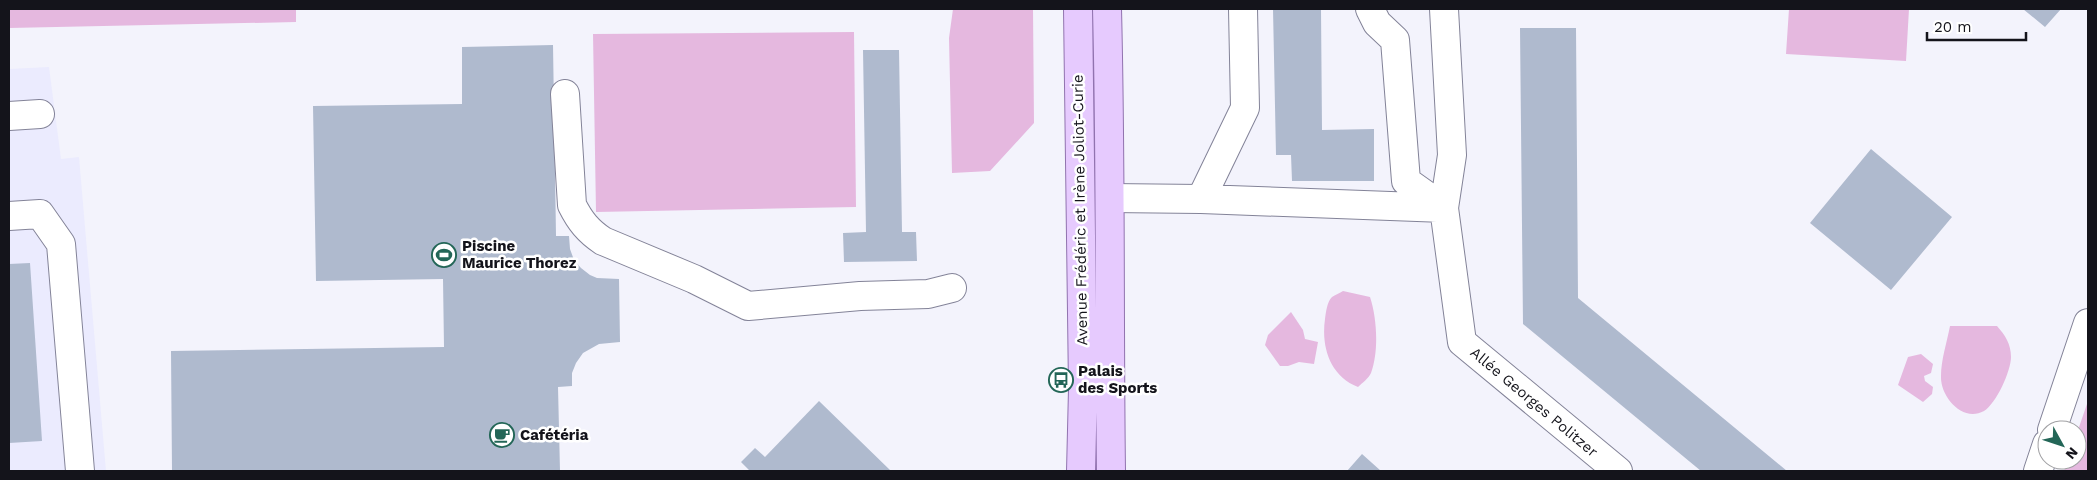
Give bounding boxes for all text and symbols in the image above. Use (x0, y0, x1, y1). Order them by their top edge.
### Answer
scale bar (1927, 10, 2026, 42)
text: 20 m (1934, 18, 1972, 36)
street label: Avenue Frédéric et Irène Joliot-Curie (1069, 74, 1091, 346)
place label: Piscine Maurice Thorez (462, 237, 577, 272)
sports icon: Piscine Maurice Thorez (431, 242, 457, 268)
street label: Allée Georges Politzer (1467, 343, 1601, 461)
place label: Palais des Sports (1078, 362, 1157, 397)
bus stop icon: Palais des Sports (1048, 367, 1074, 393)
north arrow (2037, 420, 2087, 470)
cafe icon: Cafétéria (489, 422, 515, 448)
place label: Cafétéria (520, 426, 589, 444)
text: N (2062, 444, 2081, 462)

